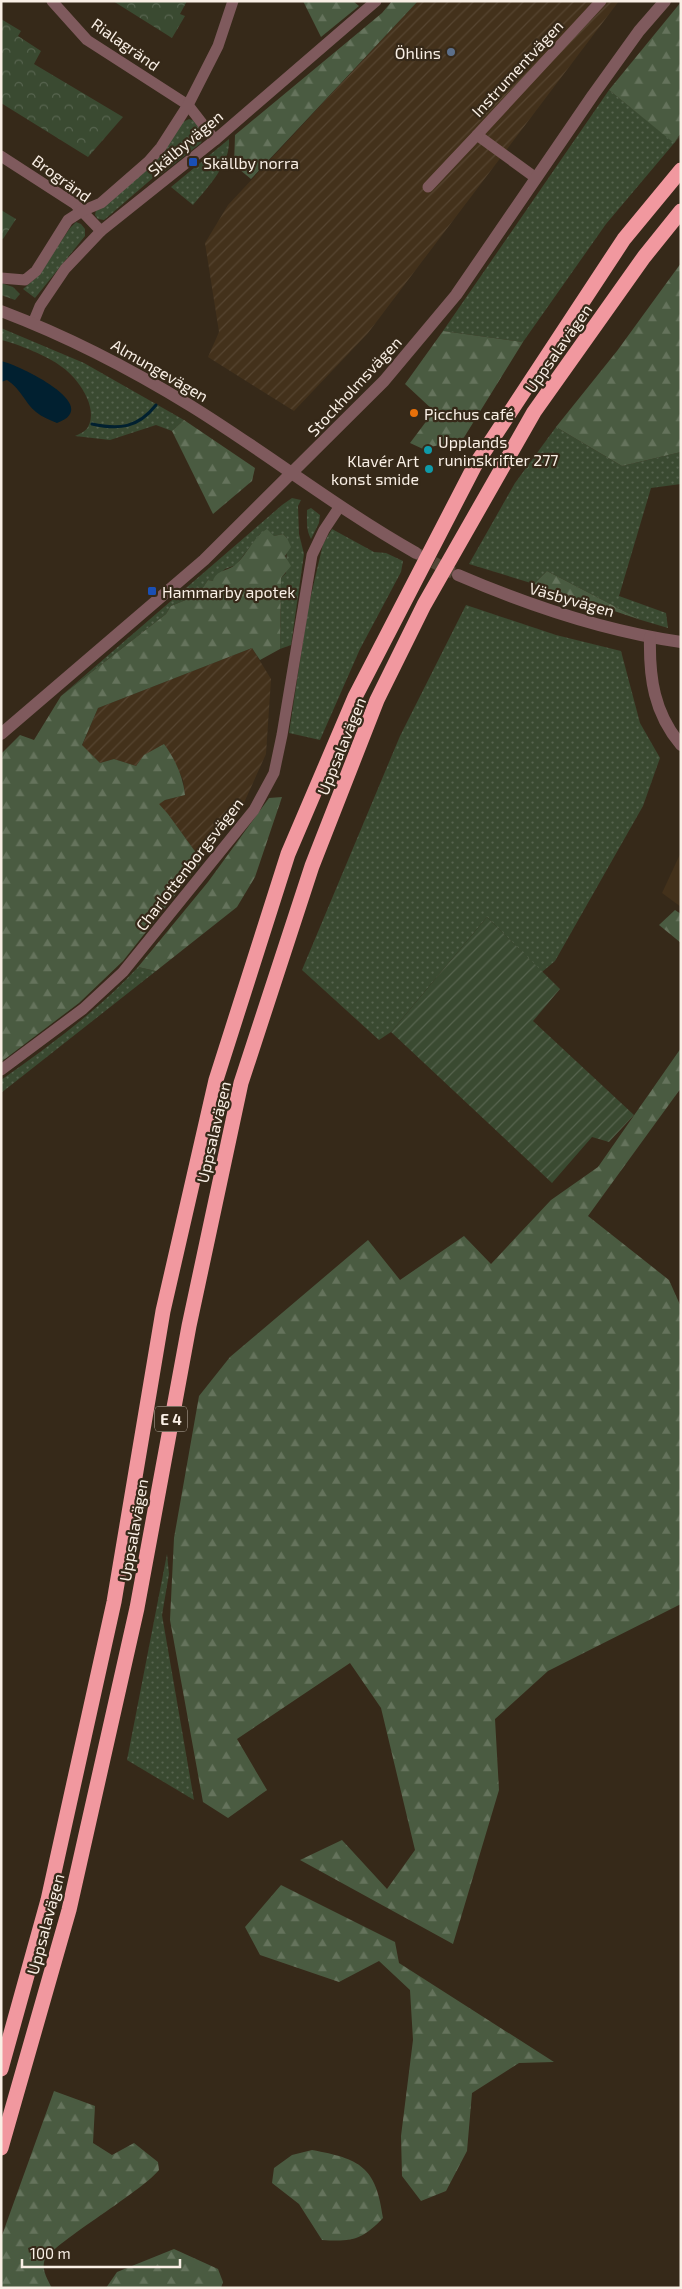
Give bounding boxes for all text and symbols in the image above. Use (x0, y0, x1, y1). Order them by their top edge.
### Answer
street label: Rialagränd (88, 14, 164, 74)
street label: Instrumentvägen (467, 16, 567, 120)
place label: Öhlins (395, 43, 441, 62)
marker: Öhlins (445, 46, 457, 58)
street label: Skälbyvägen (144, 106, 226, 180)
street label: Brogränd (29, 150, 95, 206)
place label: Skällby norra (203, 153, 299, 172)
marker: Skällby norra (187, 156, 199, 168)
street label: Uppsalavägen (521, 300, 595, 396)
street label: Stockholmsvägen (303, 332, 405, 440)
street label: Almungevägen (108, 335, 212, 405)
place label: Picchus café (424, 404, 514, 423)
marker: Picchus café (408, 407, 420, 419)
place label: Upplands runinskrifter 277 (438, 432, 559, 469)
marker: Upplands runinskrifter 277 (422, 444, 434, 456)
place label: Klavér Art konst smide (331, 451, 419, 488)
marker: Klavér Art konst smide (423, 463, 435, 475)
street label: Väsbyvägen (527, 578, 617, 620)
place label: Hammarby apotek (162, 582, 295, 601)
marker: Hammarby apotek (146, 585, 158, 597)
street label: Uppsalavägen (313, 694, 369, 798)
street label: Charlottenborgsvägen (131, 794, 247, 934)
street label: Uppsalavägen (192, 1079, 234, 1185)
road number: E 4 (155, 1406, 187, 1432)
street label: Uppsalavägen (115, 1477, 151, 1583)
street label: Uppsalavägen (22, 1872, 68, 1976)
scale bar (22, 2236, 180, 2268)
text: 100 m (30, 2244, 71, 2262)

